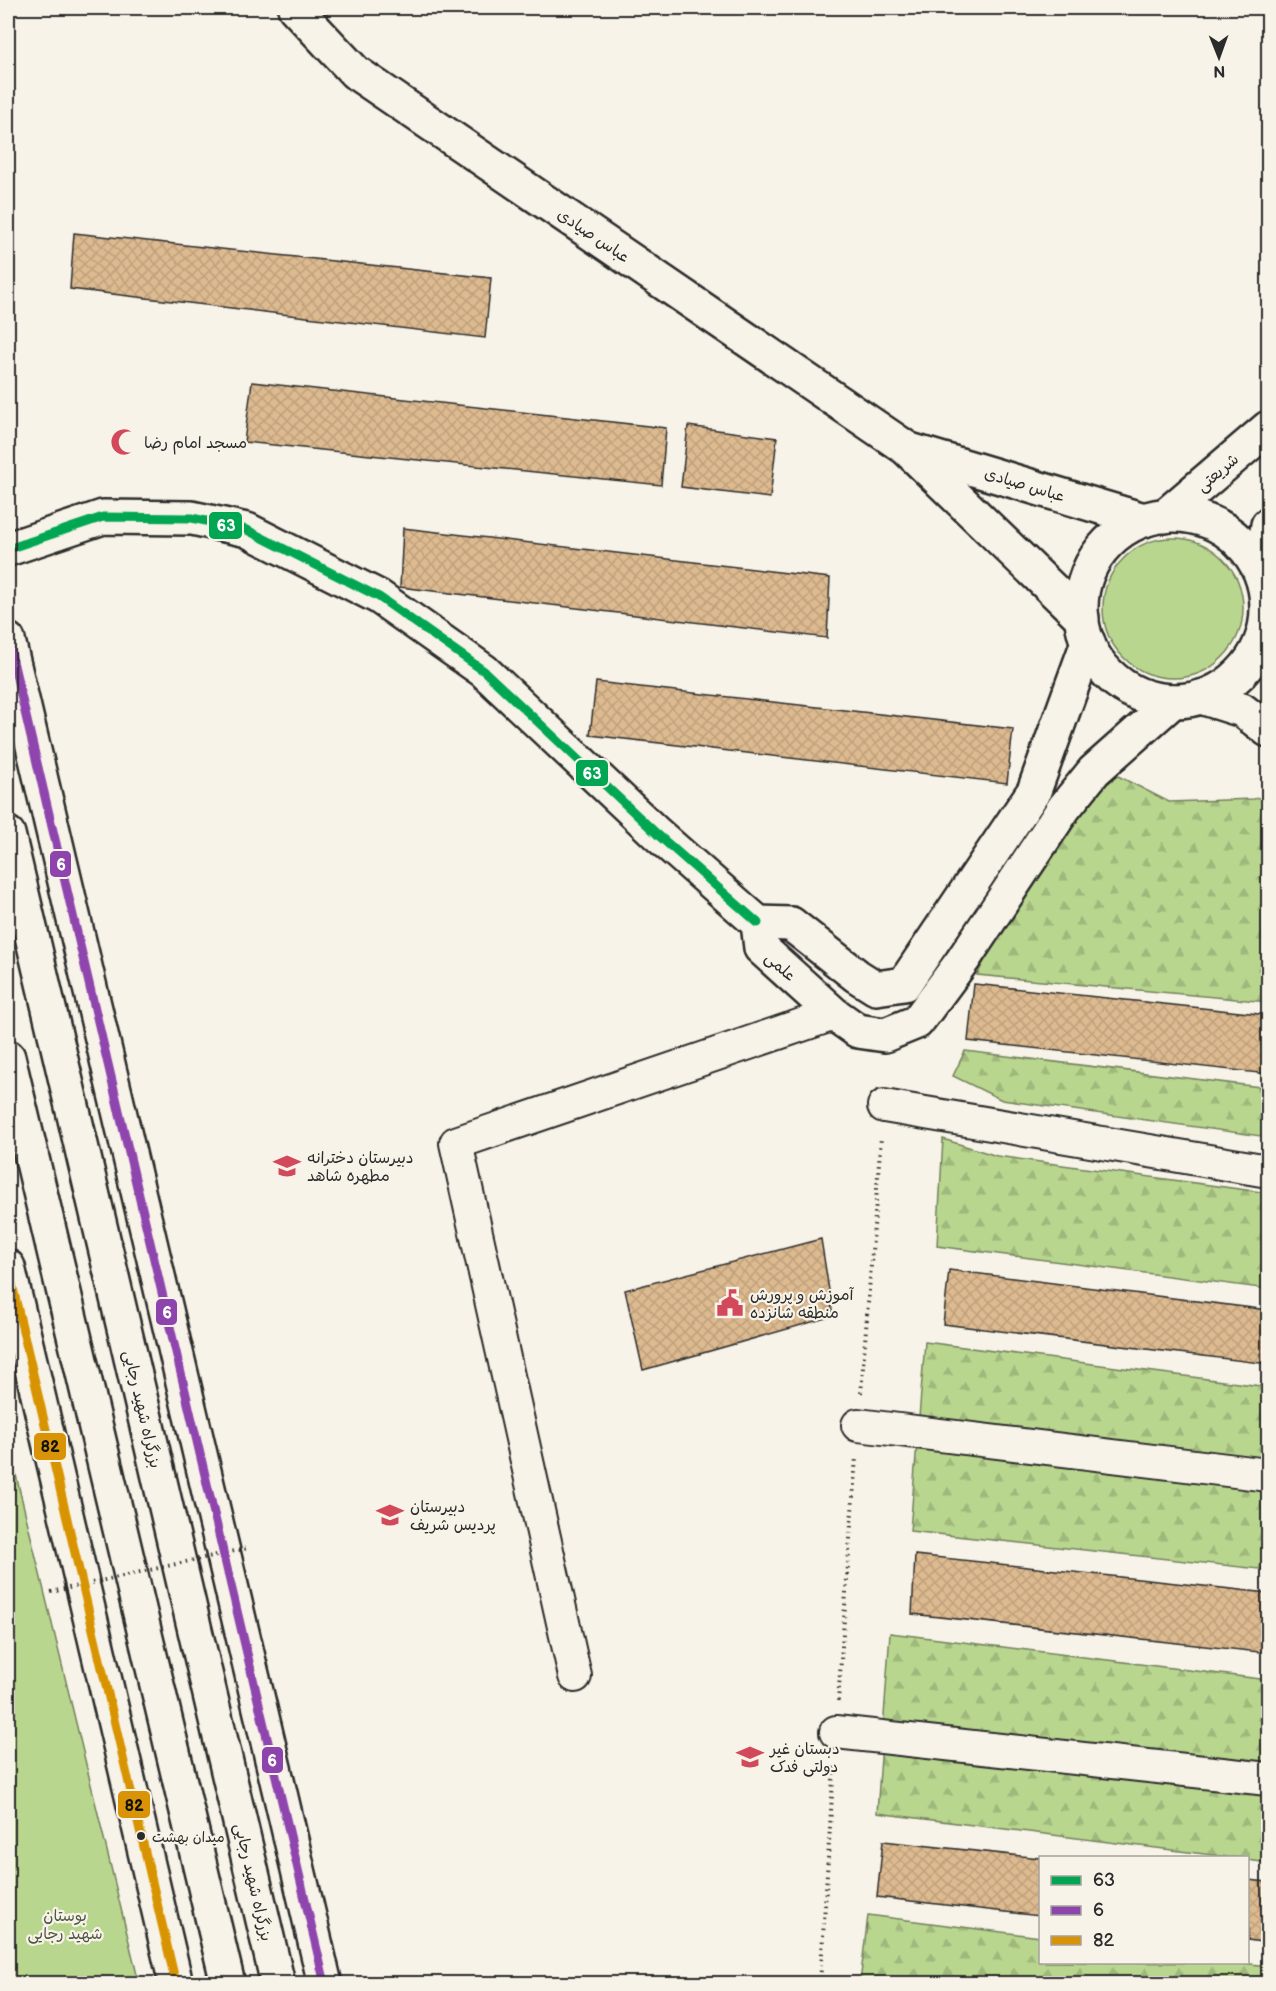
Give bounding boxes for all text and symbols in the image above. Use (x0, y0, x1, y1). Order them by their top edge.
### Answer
north arrow (1189, 27, 1249, 87)
text: N (1213, 61, 1225, 80)
street label: عباس صیادی (553, 205, 633, 267)
mosque icon: مسجد امام رضا (109, 427, 139, 457)
place label: مسجد امام رضا (144, 434, 247, 455)
street label: شریعتی (1193, 450, 1243, 496)
street label: عباس صیادی (982, 464, 1067, 507)
line badge: 63 (208, 511, 243, 540)
text: 63 (216, 517, 236, 536)
line badge: 63 (575, 759, 609, 787)
text: 63 (582, 765, 602, 784)
line badge: 6 (49, 850, 72, 878)
text: 6 (56, 856, 66, 875)
street label: علمی (761, 948, 799, 986)
place label: دبیرستان دخترانه مطهره شاهد (307, 1149, 414, 1186)
school or university icon: دبیرستان دخترانه مطهره شاهد (272, 1151, 302, 1181)
place label: آموزش و پرورش منطقه شانزده (750, 1286, 854, 1323)
public building icon: آموزش و پرورش منطقه شانزده (715, 1288, 745, 1318)
line badge: 6 (155, 1298, 178, 1326)
text: 6 (162, 1304, 172, 1323)
street label: بزرگراه شهید رجایی (119, 1348, 165, 1470)
line badge: 82 (33, 1432, 67, 1461)
text: 82 (40, 1438, 60, 1457)
place label: دبیرستان پردیس شریف (410, 1498, 496, 1535)
school or university icon: دبیرستان پردیس شریف (375, 1500, 405, 1530)
place label: دبستان غیر دولتی فدک (768, 1740, 840, 1777)
school or university icon: دبستان غیر دولتی فدک (735, 1742, 765, 1772)
line badge: 6 (261, 1746, 284, 1774)
text: 6 (267, 1752, 277, 1771)
line badge: 82 (117, 1790, 151, 1819)
text: 82 (124, 1797, 144, 1816)
street label: بزرگراه شهید رجایی (230, 1821, 276, 1943)
place label: میدان بهشت (152, 1829, 225, 1846)
marker: میدان بهشت (135, 1830, 147, 1842)
legend (1039, 1856, 1249, 1964)
text: 63 (1093, 1870, 1115, 1891)
text: 6 (1093, 1900, 1104, 1921)
park label: بوستان شهید رجایی (27, 1907, 103, 1944)
text: 82 (1093, 1930, 1114, 1951)

